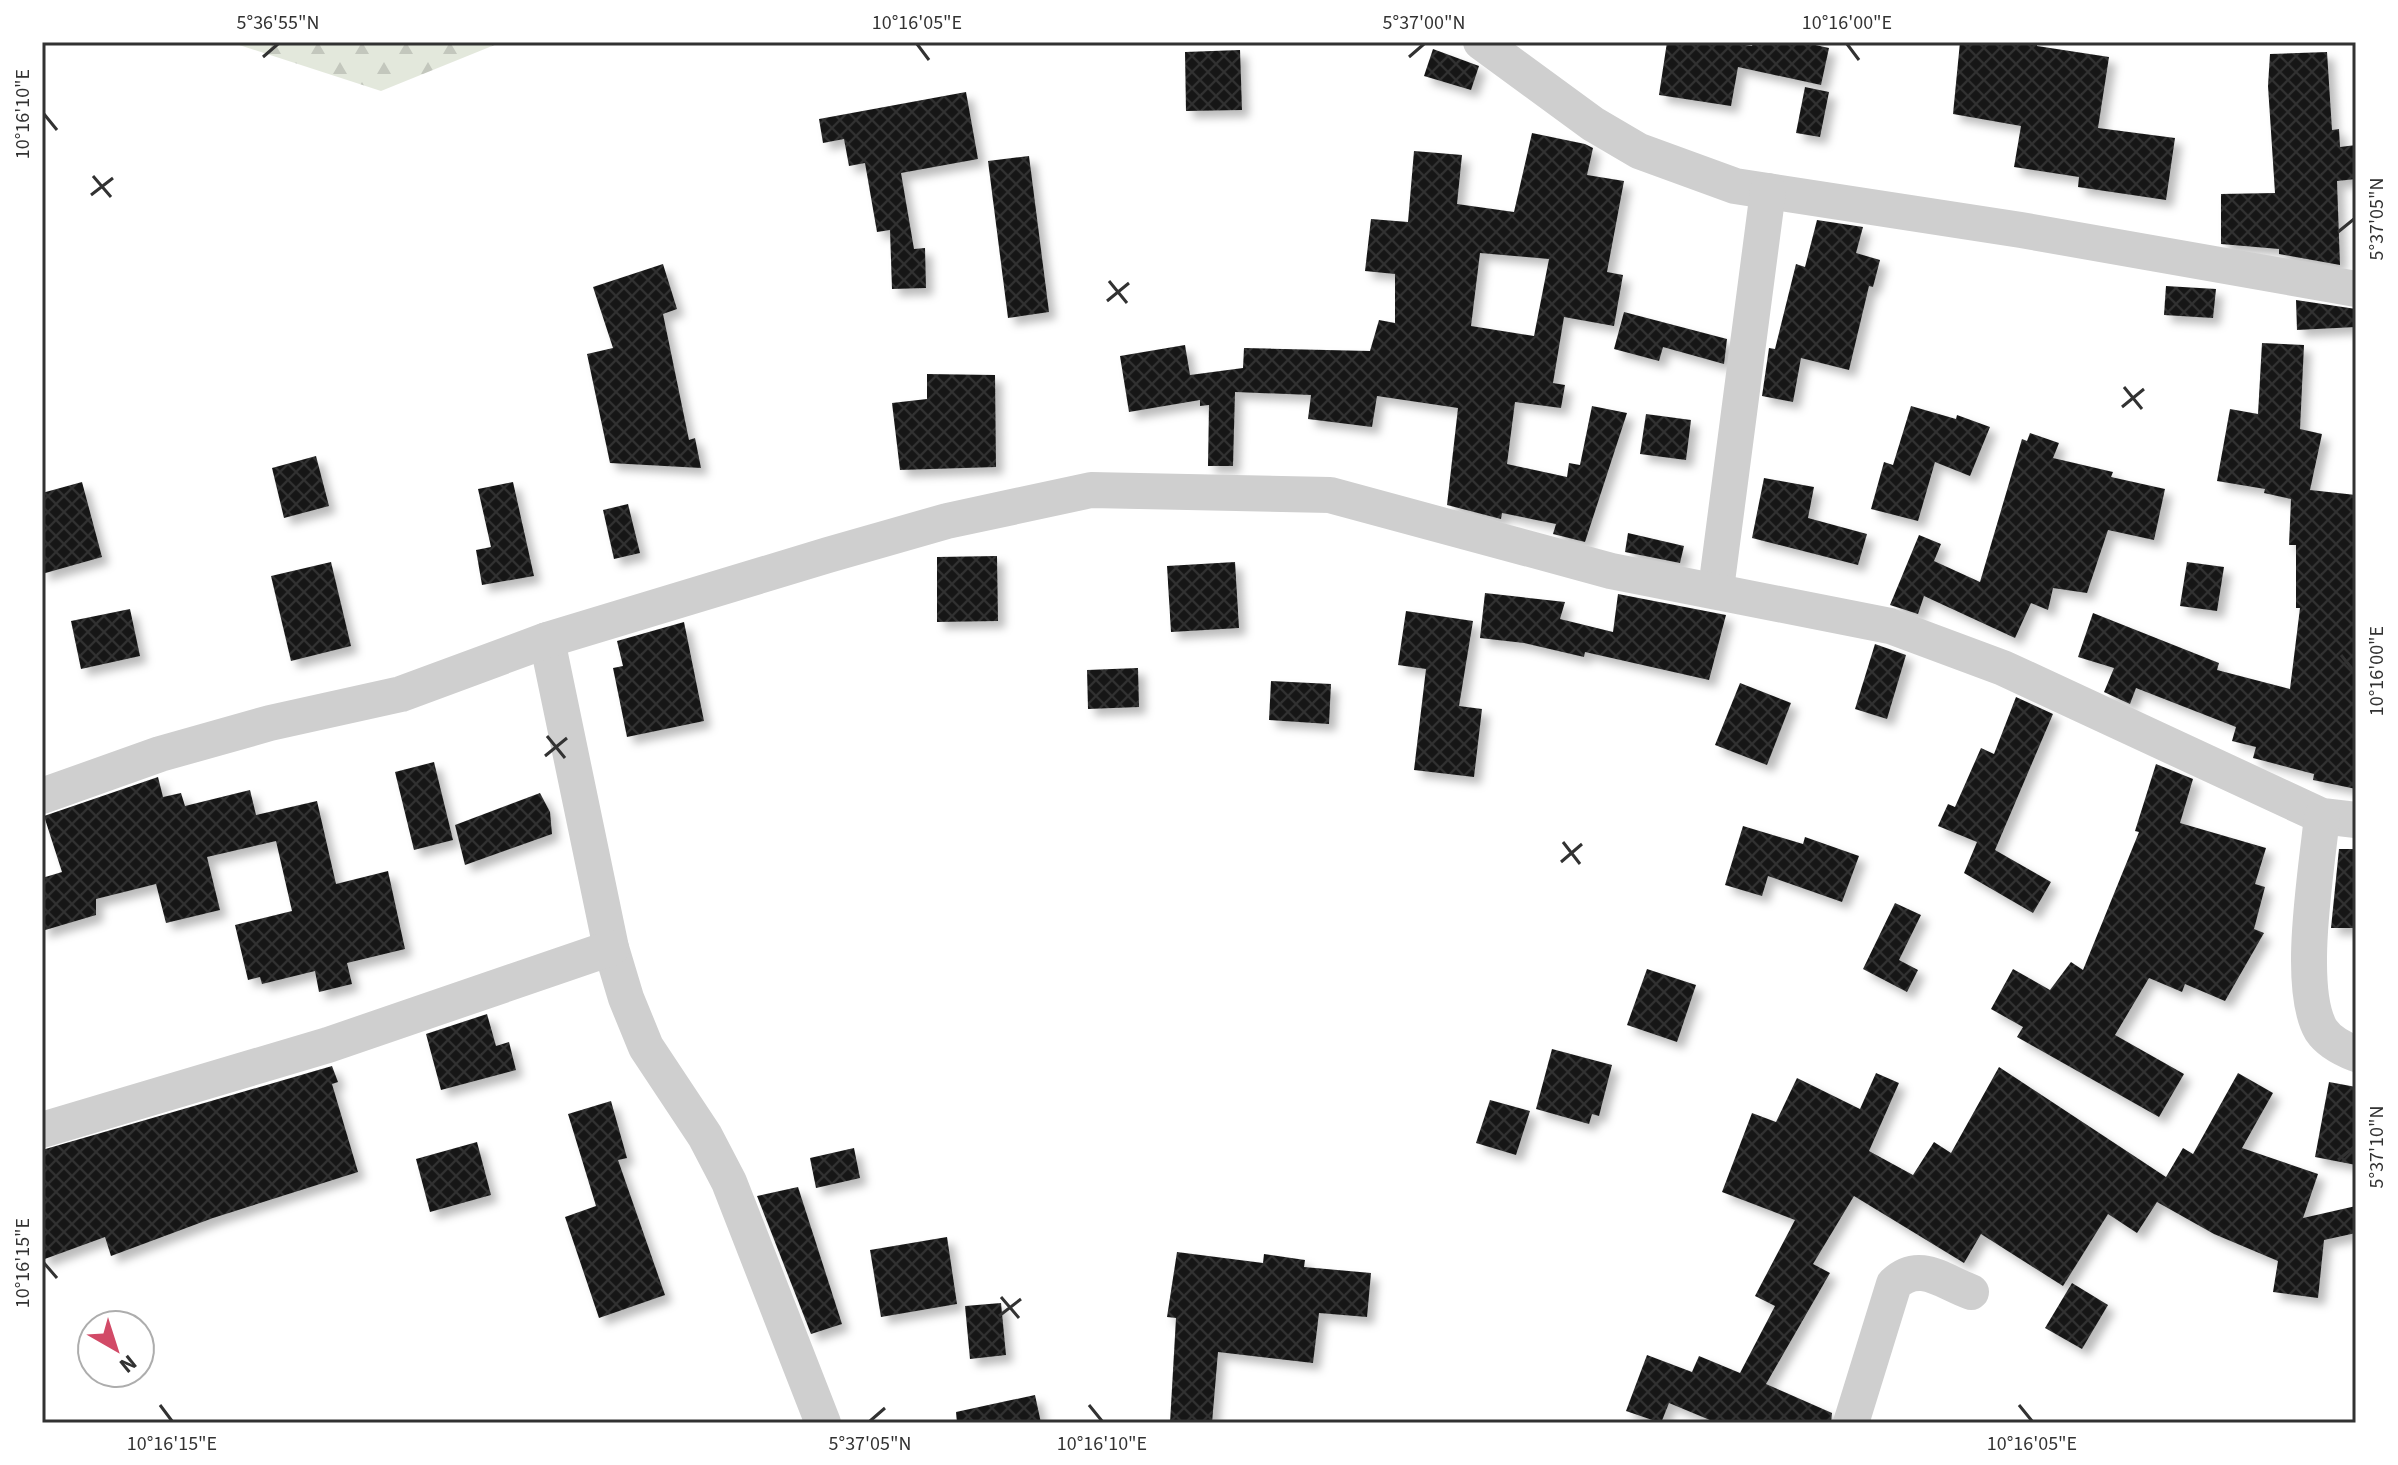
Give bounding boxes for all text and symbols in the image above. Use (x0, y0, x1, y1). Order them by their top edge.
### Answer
text: 5°36'55"N (237, 9, 319, 37)
text: 10°16'05"E (872, 9, 962, 37)
text: 5°37'00"N (1383, 9, 1465, 37)
text: 10°16'00"E (1802, 9, 1892, 37)
text: 10°16'10"E (9, 69, 37, 159)
text: 5°37'05"N (2363, 178, 2391, 260)
text: 10°16'00"E (2363, 626, 2391, 716)
text: 5°37'10"N (2363, 1106, 2391, 1188)
text: 10°16'15"E (9, 1218, 37, 1308)
north arrow (76, 1309, 156, 1389)
text: N (112, 1347, 144, 1381)
text: 10°16'15"E (127, 1430, 217, 1458)
text: 5°37'05"N (829, 1430, 911, 1458)
text: 10°16'10"E (1057, 1430, 1147, 1458)
text: 10°16'05"E (1987, 1430, 2077, 1458)

